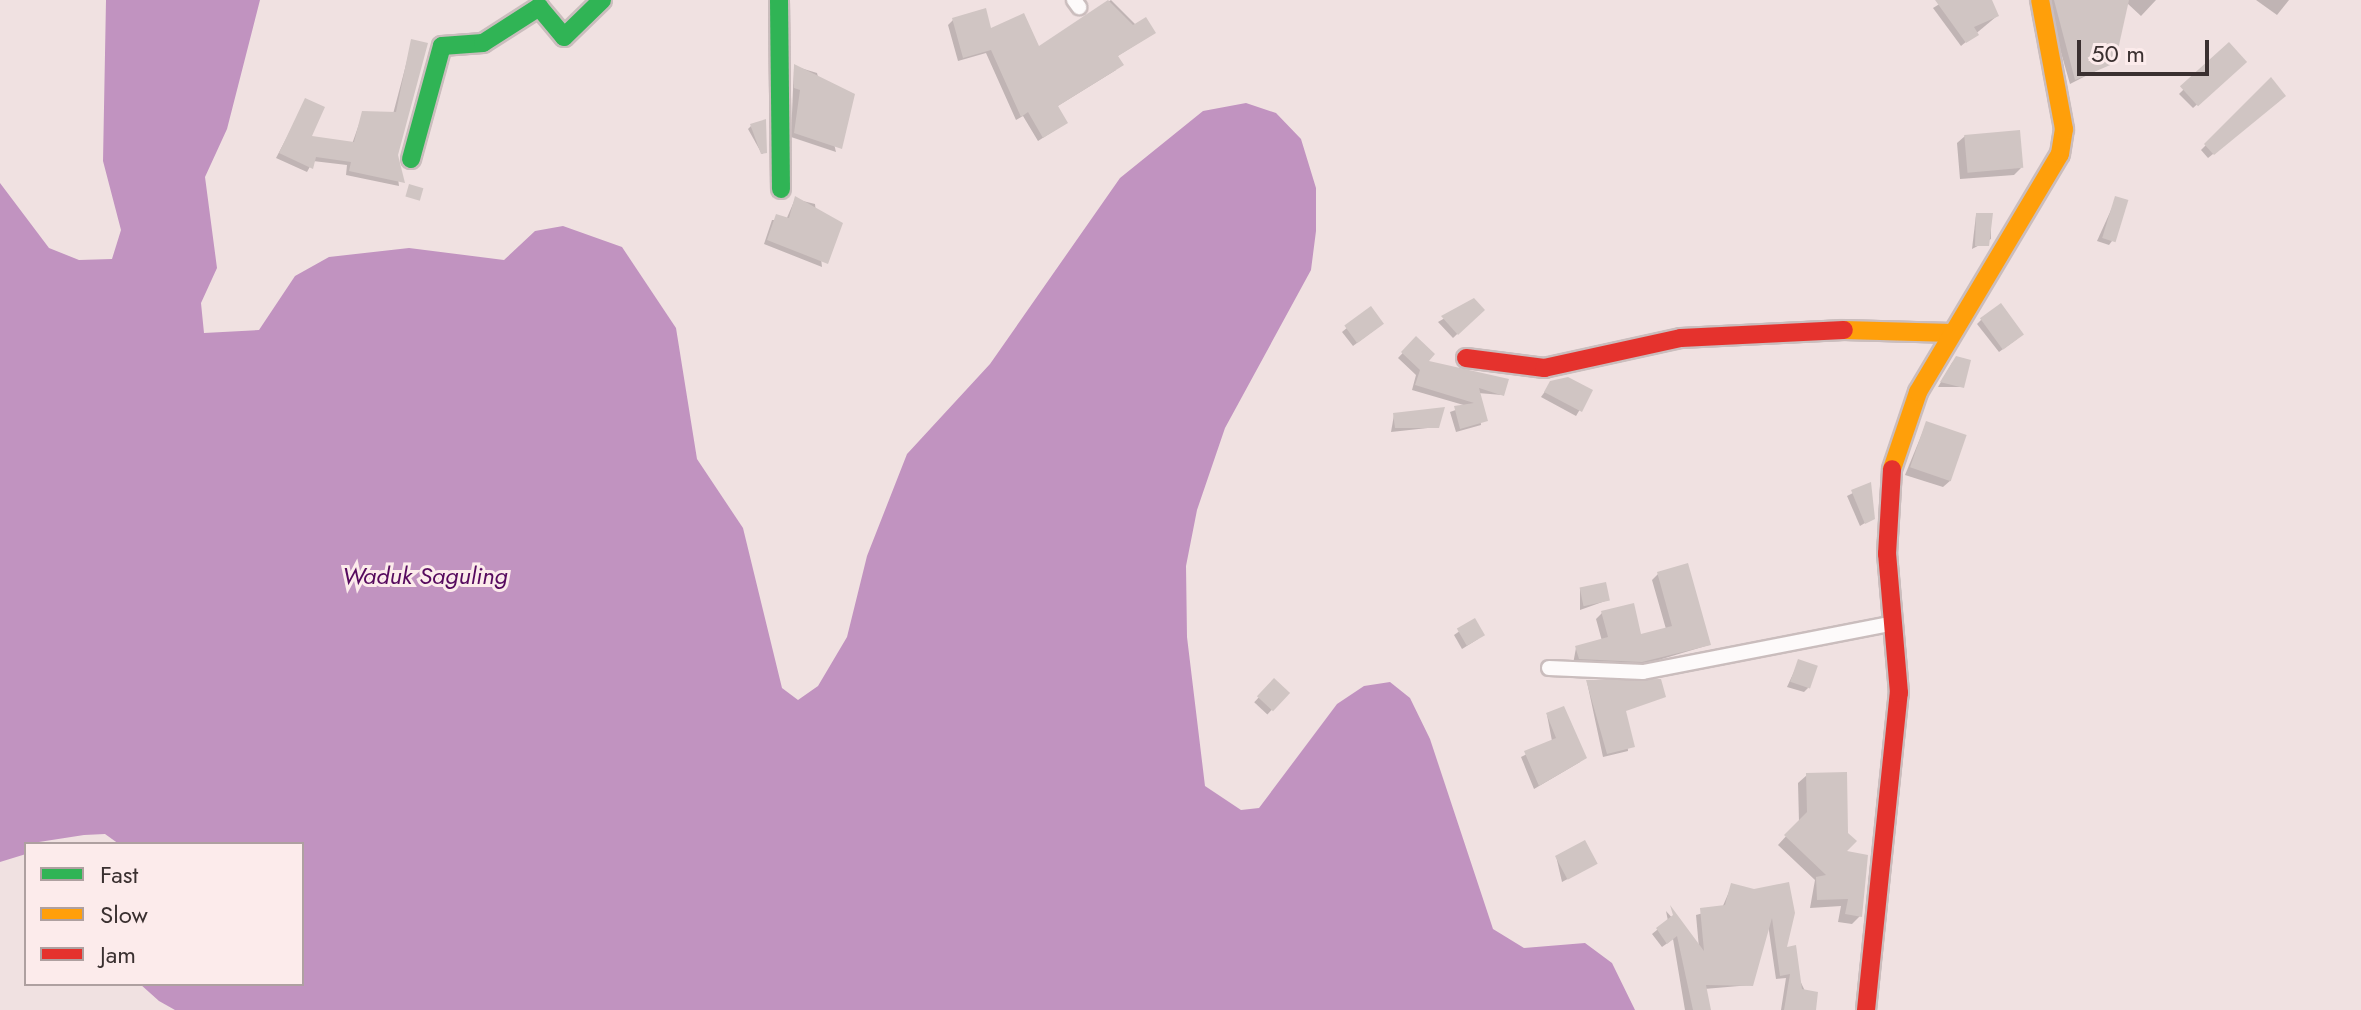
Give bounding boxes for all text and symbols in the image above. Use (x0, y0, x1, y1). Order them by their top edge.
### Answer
scale bar (2081, 24, 2213, 74)
text: 50 m (2091, 36, 2145, 71)
water label: Waduk Saguling (342, 562, 508, 590)
legend (24, 842, 304, 986)
text: Fast (100, 857, 138, 892)
text: Slow (100, 897, 148, 932)
text: Jam (100, 937, 136, 972)

